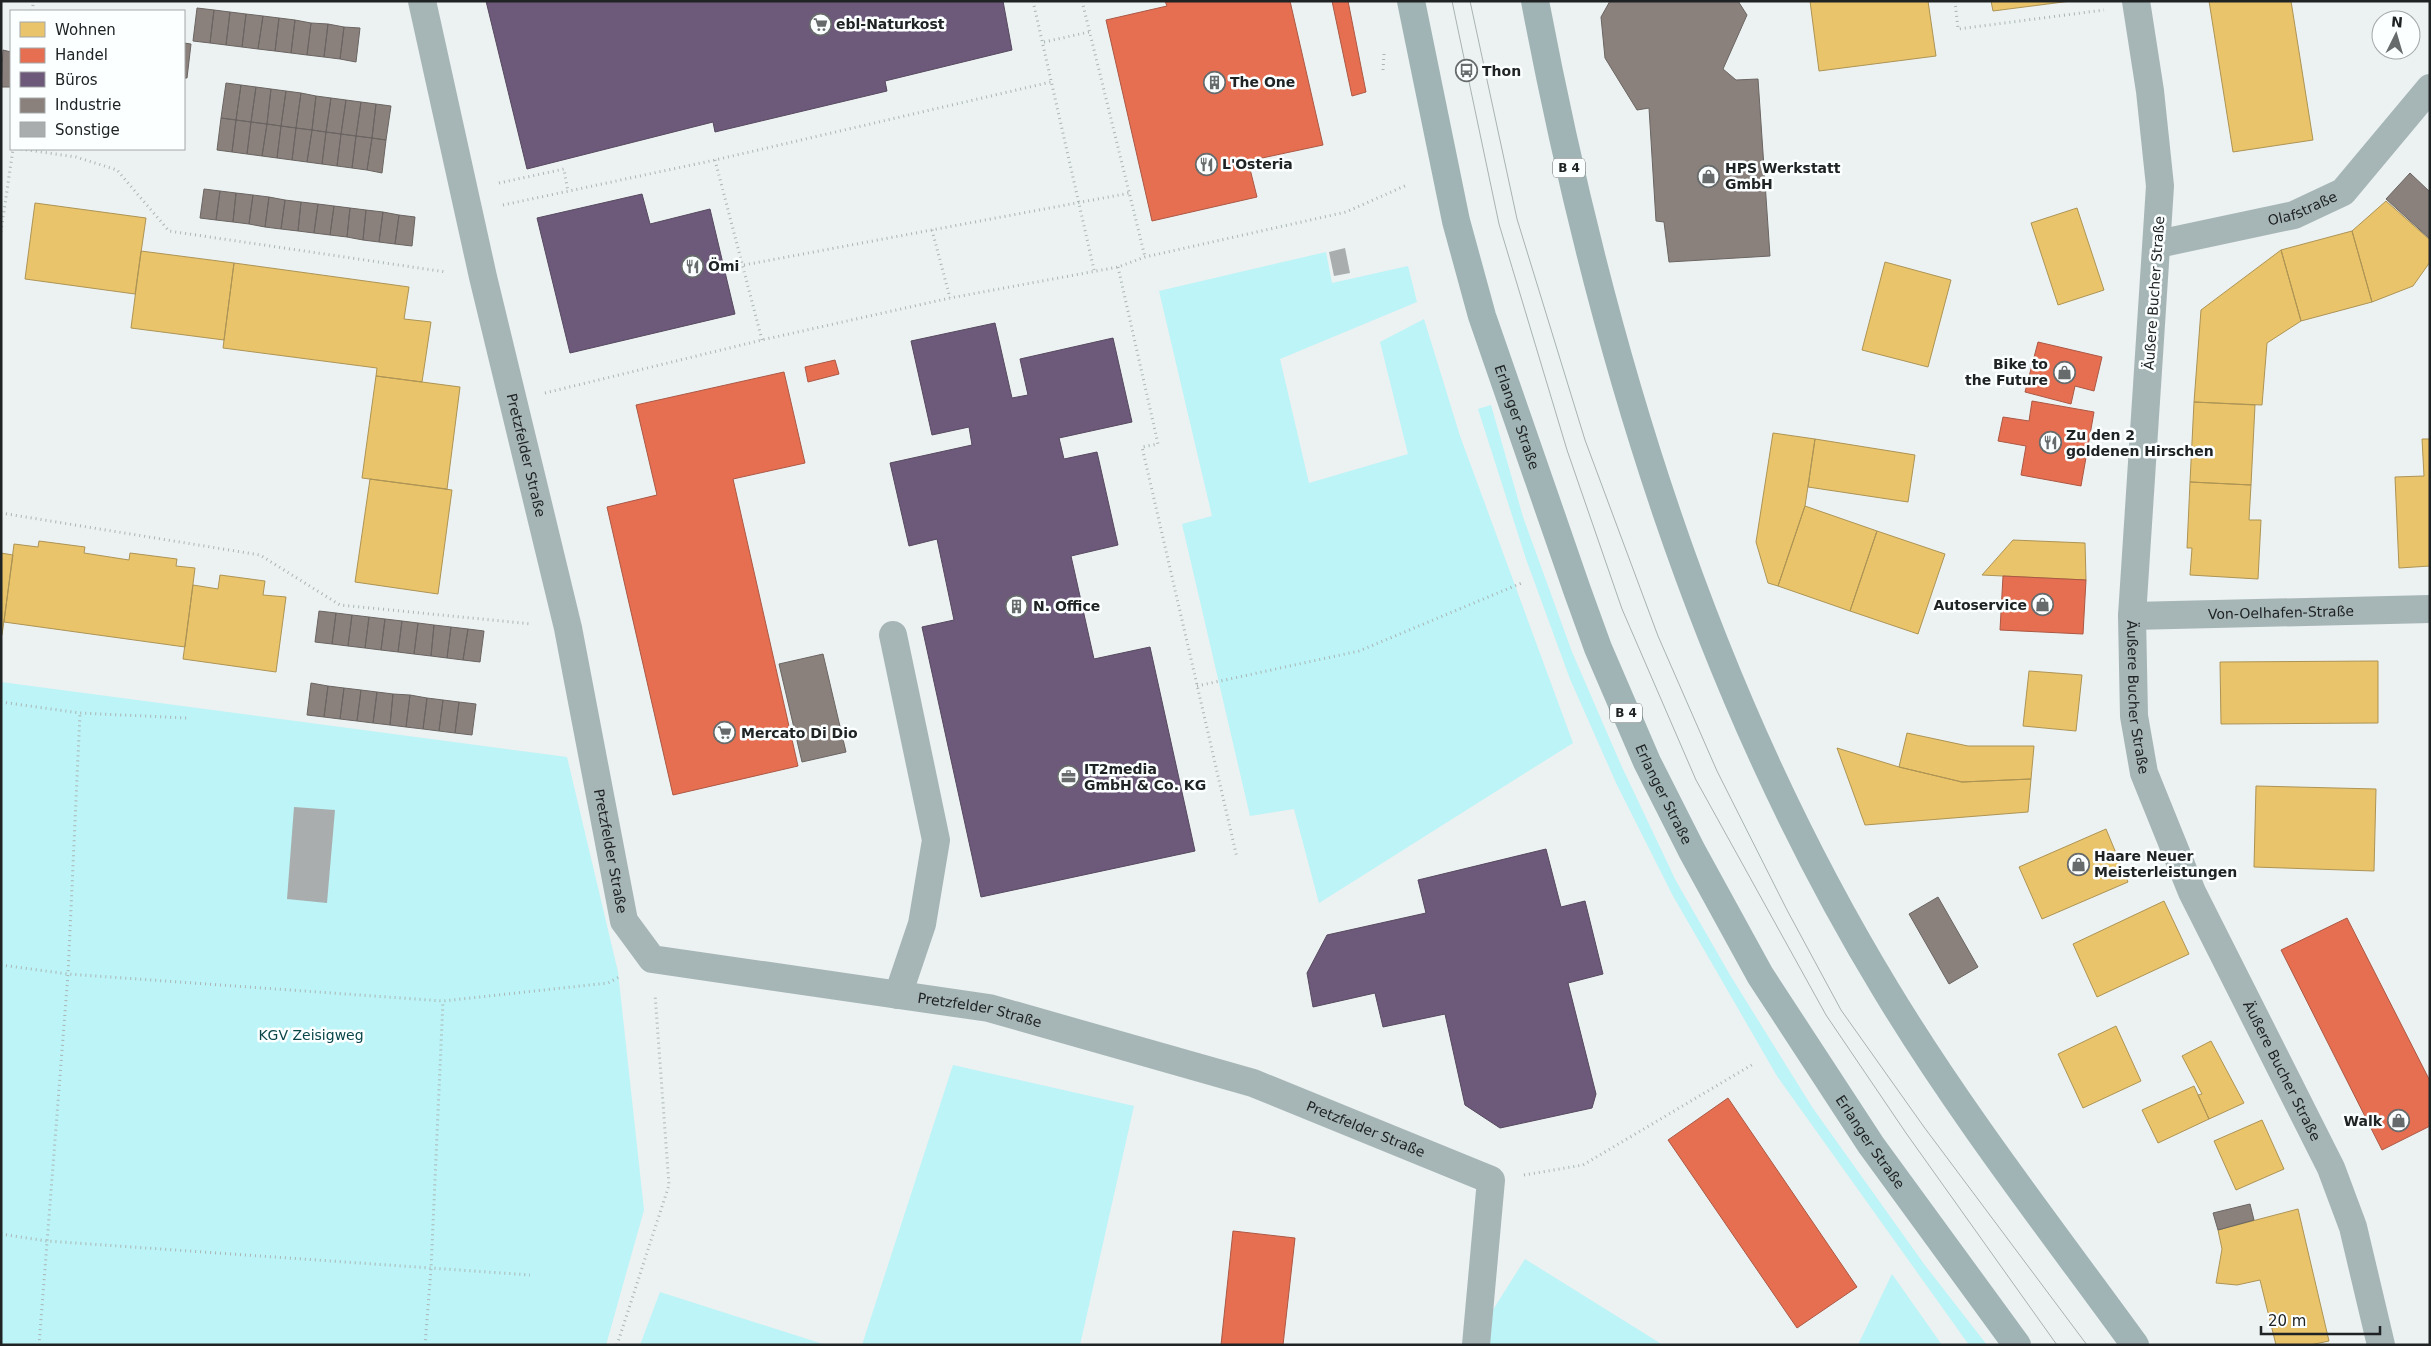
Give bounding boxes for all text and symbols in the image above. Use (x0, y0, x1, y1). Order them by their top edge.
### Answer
legend (10, 10, 185, 150)
north arrow (2371, 10, 2421, 60)
supermarket icon: ebl-Naturkost (808, 12, 832, 36)
text: N (2391, 14, 2404, 31)
place label: ebl-Naturkost (836, 16, 945, 32)
text: Wohnen (55, 21, 116, 39)
text: Handel (55, 46, 108, 64)
bus stop icon: Thon (1454, 59, 1478, 83)
place label: Thon (1482, 63, 1521, 79)
building icon: The One (1202, 70, 1226, 94)
text: Büros (55, 71, 98, 89)
place label: The One (1230, 74, 1295, 90)
text: Industrie (55, 96, 121, 114)
text: Sonstige (55, 121, 120, 139)
restaurant icon: L'Osteria (1194, 152, 1218, 176)
place label: L'Osteria (1222, 156, 1293, 172)
road number: B 4 (1553, 158, 1585, 178)
place label: HPS Werkstatt GmbH (1725, 160, 1841, 192)
shop icon: HPS Werkstatt GmbH (1697, 164, 1721, 188)
street label: Olafstraße (2266, 188, 2339, 228)
street label: Äußere Bucher Straße (2140, 215, 2167, 371)
restaurant icon: Ömi (680, 254, 704, 278)
place label: Ömi (708, 257, 739, 274)
place label: Bike to the Future (1965, 356, 2048, 388)
shop icon: Bike to the Future (2052, 360, 2076, 384)
street label: Erlanger Straße (1491, 363, 1543, 472)
street label: Pretzfelder Straße (503, 392, 549, 519)
place label: Zu den 2 goldenen Hirschen (2066, 427, 2214, 459)
restaurant icon: Zu den 2 goldenen Hirschen (2038, 431, 2062, 455)
shop icon: Autoservice (2031, 593, 2055, 617)
building icon: N. Office (1005, 594, 1029, 618)
place label: Autoservice (1933, 597, 2027, 613)
place label: N. Office (1033, 598, 1100, 614)
street label: Von-Oelhafen-Straße (2208, 603, 2354, 622)
street label: Äußere Bucher Straße (2124, 620, 2152, 775)
road number: B 4 (1610, 704, 1642, 722)
supermarket icon: Mercato Di Dio (713, 721, 737, 745)
place label: Mercato Di Dio (741, 725, 858, 741)
street label: Erlanger Straße (1632, 742, 1695, 847)
place label: IT2media GmbH & Co. KG (1084, 761, 1206, 793)
office icon: IT2media GmbH & Co. KG (1056, 765, 1080, 789)
street label: Pretzfelder Straße (591, 788, 630, 915)
place label: Haare Neuer Meisterleistungen (2094, 848, 2237, 880)
shop icon: Haare Neuer Meisterleistungen (2066, 852, 2090, 876)
street label: Pretzfelder Straße (916, 990, 1044, 1031)
street label: Äußere Bucher Straße (2240, 998, 2324, 1143)
park label: KGV Zeisigweg (258, 1027, 364, 1043)
street label: Erlanger Straße (1833, 1092, 1908, 1192)
street label: Pretzfelder Straße (1304, 1098, 1427, 1160)
shop icon: Walk (2386, 1109, 2410, 1133)
place label: Walk (2344, 1113, 2383, 1129)
scale bar (2261, 1304, 2380, 1336)
text: 20 m (2268, 1312, 2306, 1330)

